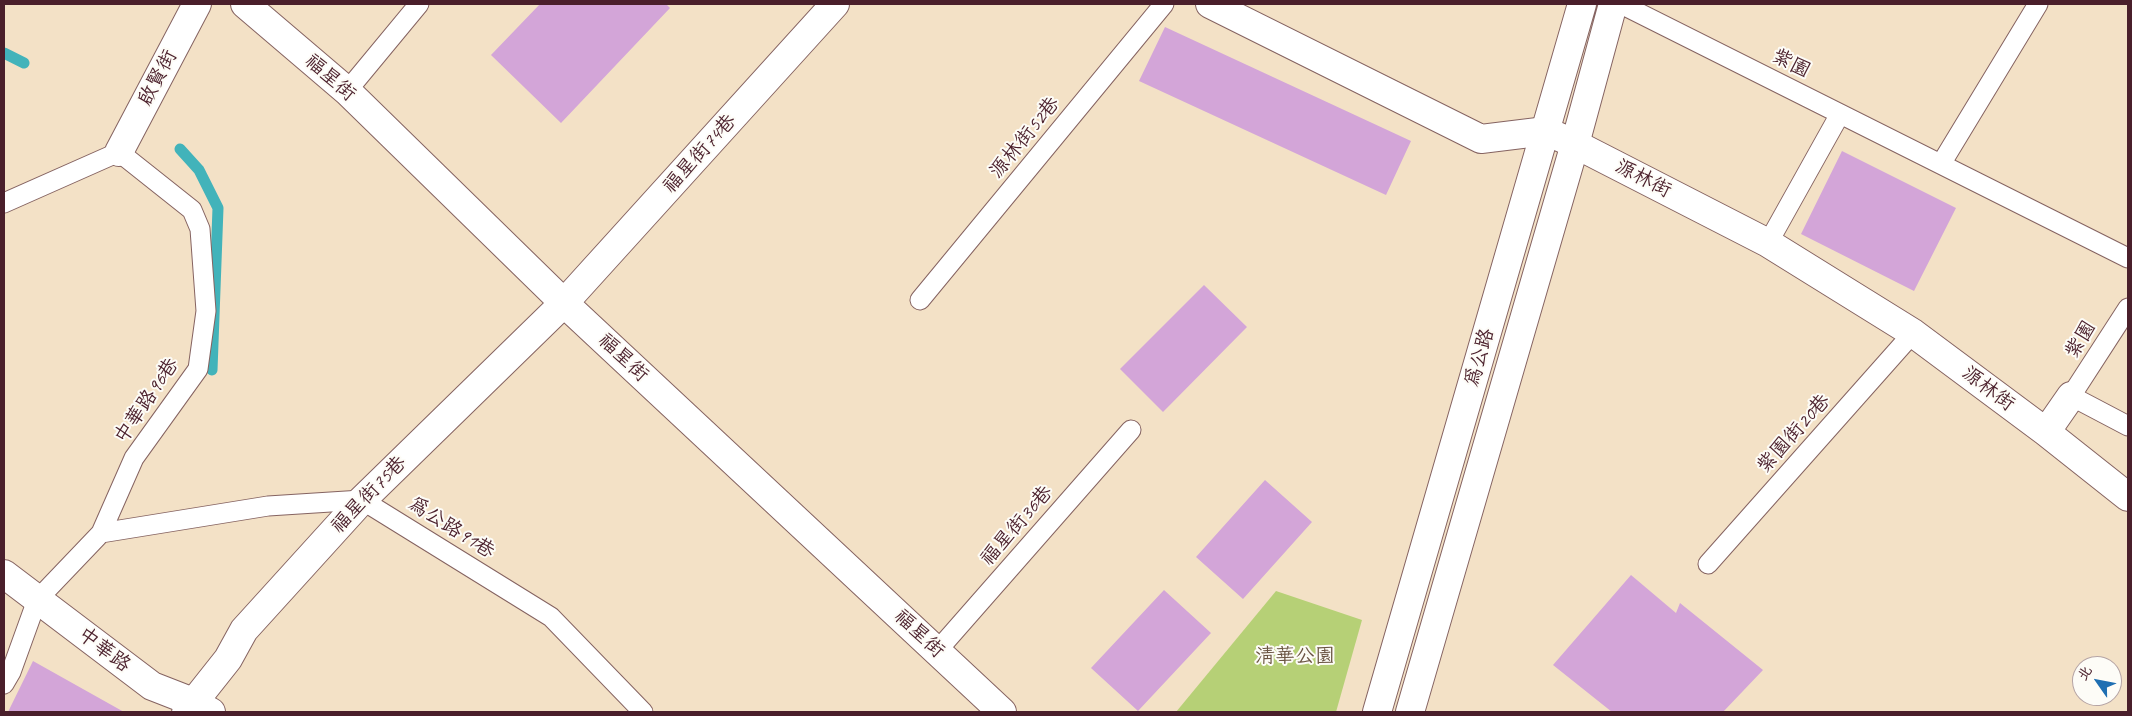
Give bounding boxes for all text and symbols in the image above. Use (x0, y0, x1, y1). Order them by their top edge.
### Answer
street label: 紫園 (1768, 44, 1814, 84)
street label: 啟賢街 (133, 46, 183, 110)
street label: 福星街 (299, 49, 361, 107)
street label: 源林街52巷 (985, 92, 1065, 184)
street label: 福星街74巷 (658, 110, 742, 198)
street label: 源林街 (1611, 155, 1675, 203)
street label: 紫園 (2060, 317, 2102, 363)
street label: 為公路 (1460, 326, 1500, 390)
street label: 福星街 (593, 329, 653, 387)
street label: 中華路96巷 (110, 354, 184, 448)
street label: 源林街 (1957, 361, 2019, 417)
street label: 紫園街20巷 (1752, 390, 1836, 478)
street label: 福星街75巷 (326, 451, 412, 539)
street label: 福星街36巷 (976, 481, 1058, 571)
street label: 為公路91巷 (403, 492, 499, 564)
street label: 福星街 (889, 605, 949, 663)
street label: 中華路 (73, 622, 135, 678)
park label: 清華公園 (1255, 645, 1335, 669)
north arrow (2072, 656, 2122, 706)
text: 北 (2074, 663, 2096, 684)

